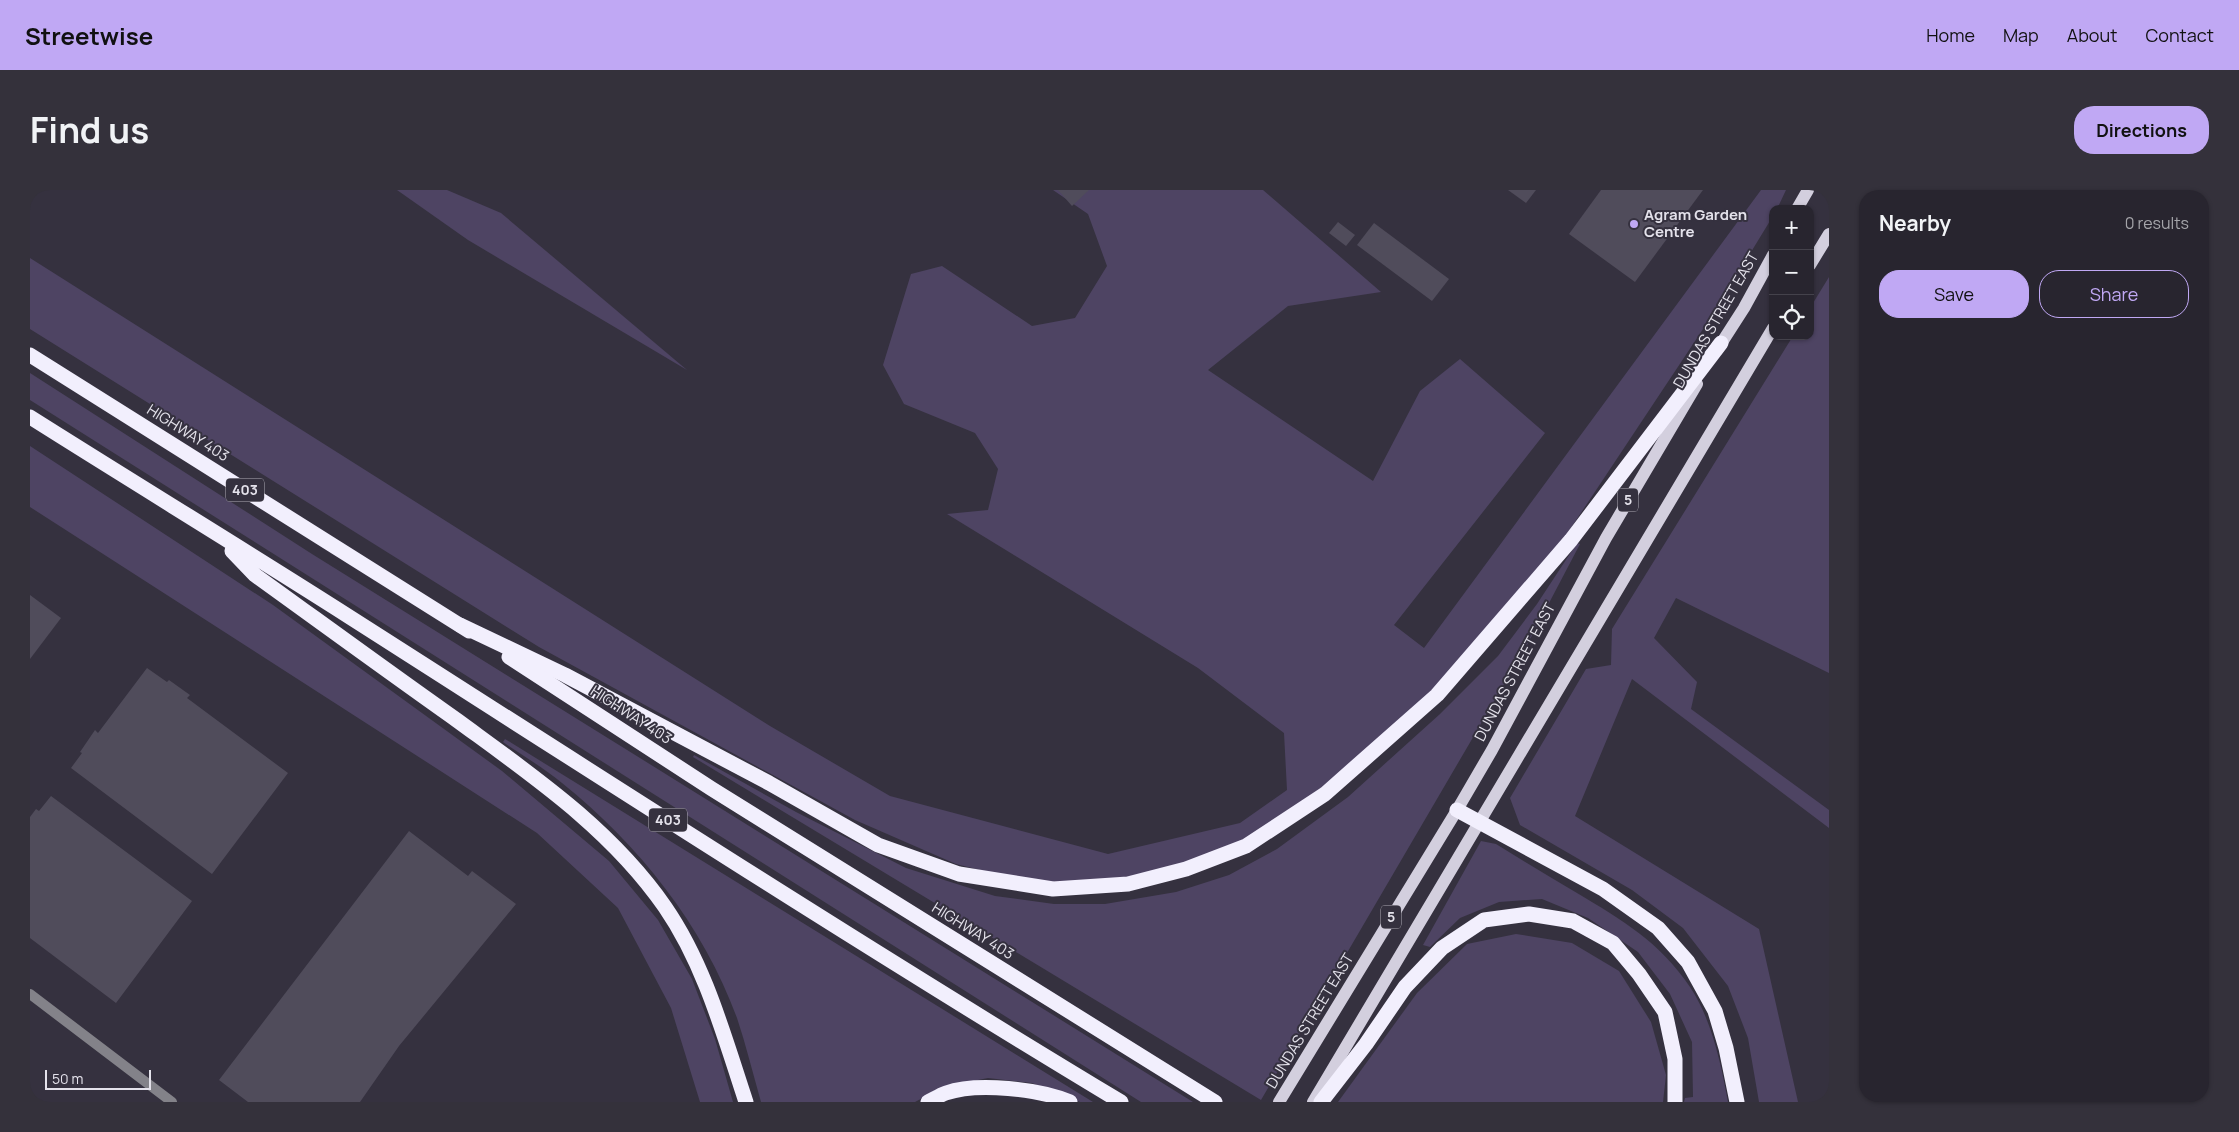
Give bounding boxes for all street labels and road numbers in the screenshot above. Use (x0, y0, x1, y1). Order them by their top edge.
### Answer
street label: DUNDAS STREET EAST (1668, 248, 1763, 392)
street label: HIGHWAY 403 (143, 399, 233, 466)
road number: 403 (226, 478, 264, 502)
road number: 5 (1618, 488, 1638, 512)
street label: DUNDAS STREET EAST (1469, 599, 1560, 745)
street label: HIGHWAY 403 (586, 680, 676, 749)
road number: 403 (649, 808, 687, 832)
street label: HIGHWAY 403 (928, 897, 1018, 964)
road number: 5 (1381, 906, 1401, 929)
street label: DUNDAS STREET EAST (1261, 949, 1358, 1092)

